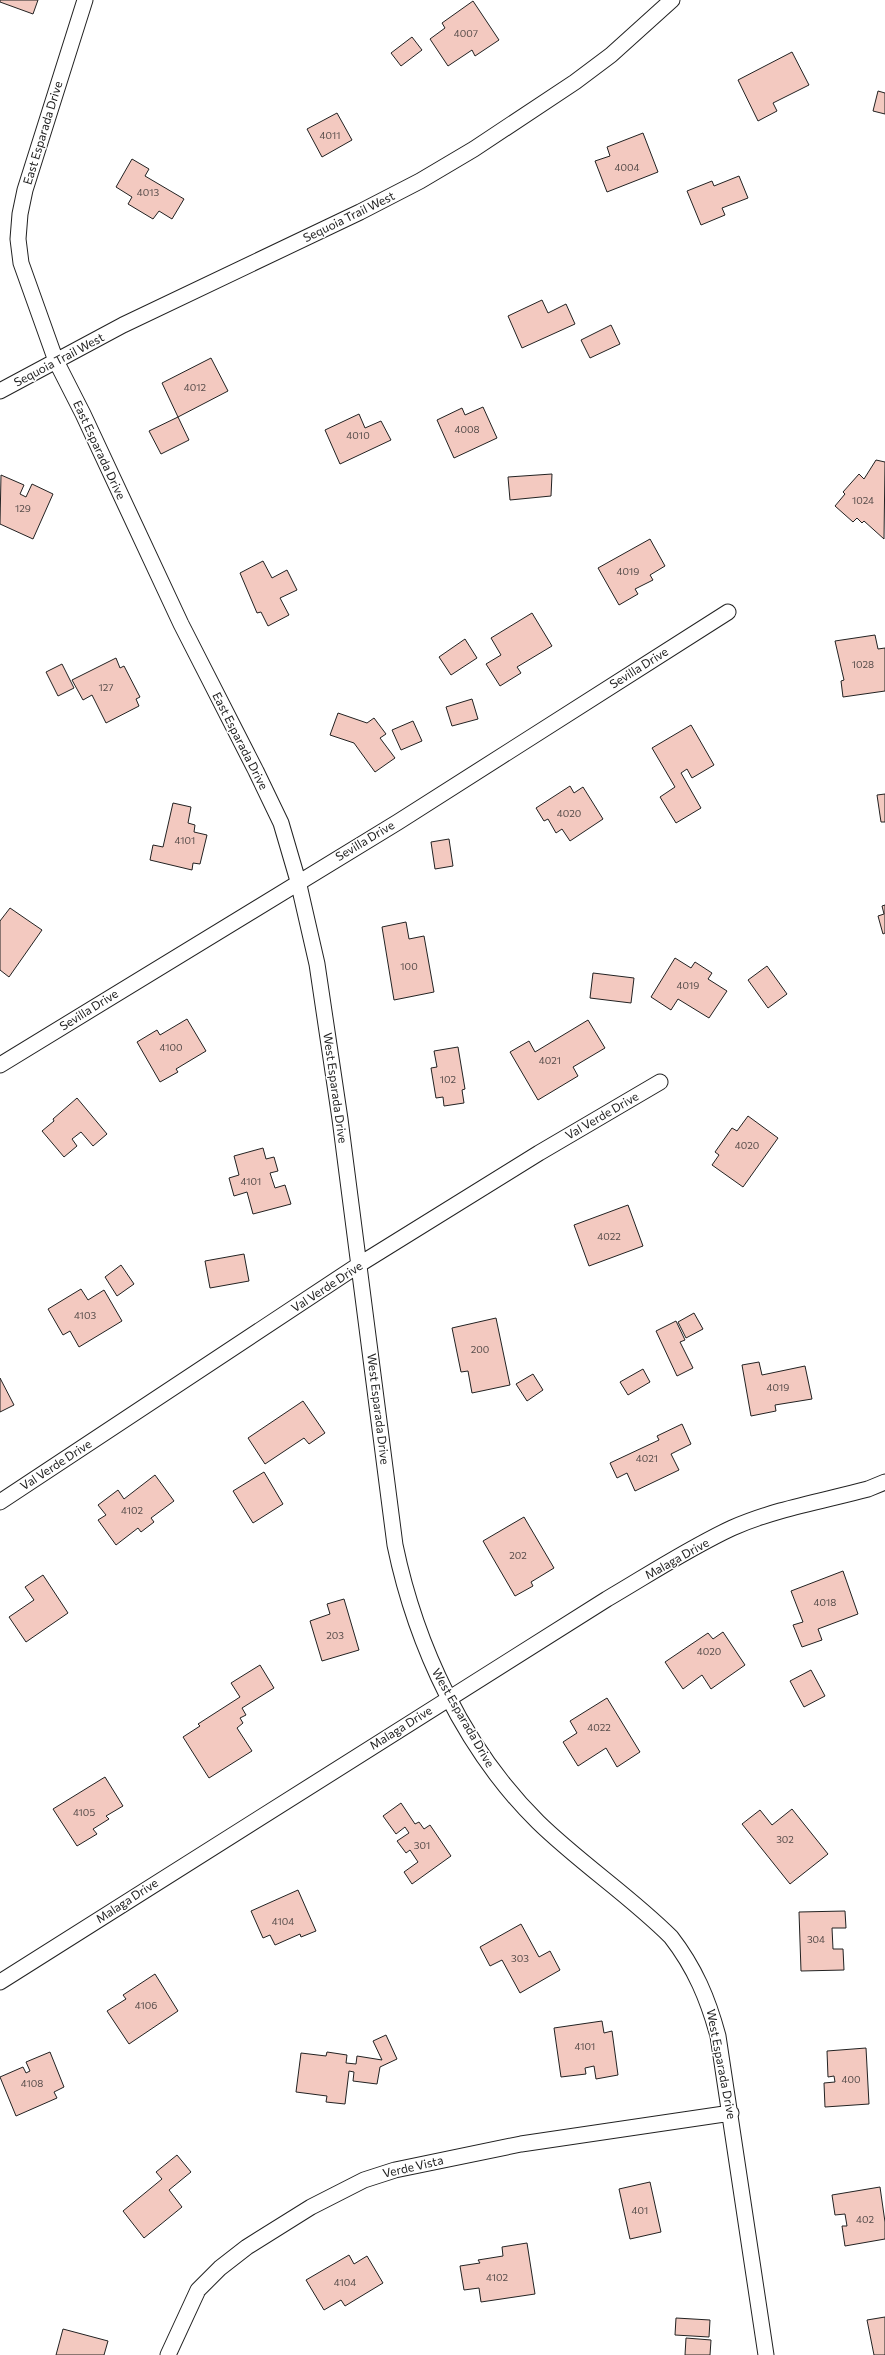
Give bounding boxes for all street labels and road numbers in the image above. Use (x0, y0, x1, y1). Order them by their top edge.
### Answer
street label: East Esparada Drive (20, 79, 64, 186)
street label: Sequoia Trail West (301, 188, 397, 244)
street label: Sequoia Trail West (11, 329, 106, 389)
street label: East Esparada Drive (71, 398, 129, 501)
street label: Sevilla Drive (607, 644, 670, 691)
street label: East Esparada Drive (210, 690, 272, 792)
street label: Sevilla Drive (333, 817, 396, 863)
street label: Sevilla Drive (57, 986, 120, 1033)
street label: West Esparada Drive (321, 1032, 351, 1144)
street label: Val Verde Drive (562, 1089, 641, 1142)
street label: Val Verde Drive (288, 1258, 365, 1314)
street label: West Esparada Drive (365, 1353, 393, 1465)
street label: Val Verde Drive (17, 1436, 94, 1492)
street label: Malaga Drive (642, 1535, 711, 1581)
street label: West Esparada Drive (430, 1666, 498, 1769)
street label: Malaga Drive (367, 1702, 434, 1752)
street label: Malaga Drive (93, 1875, 160, 1925)
street label: West Esparada Drive (704, 2008, 740, 2120)
street label: Verde Vista (381, 2152, 444, 2180)

